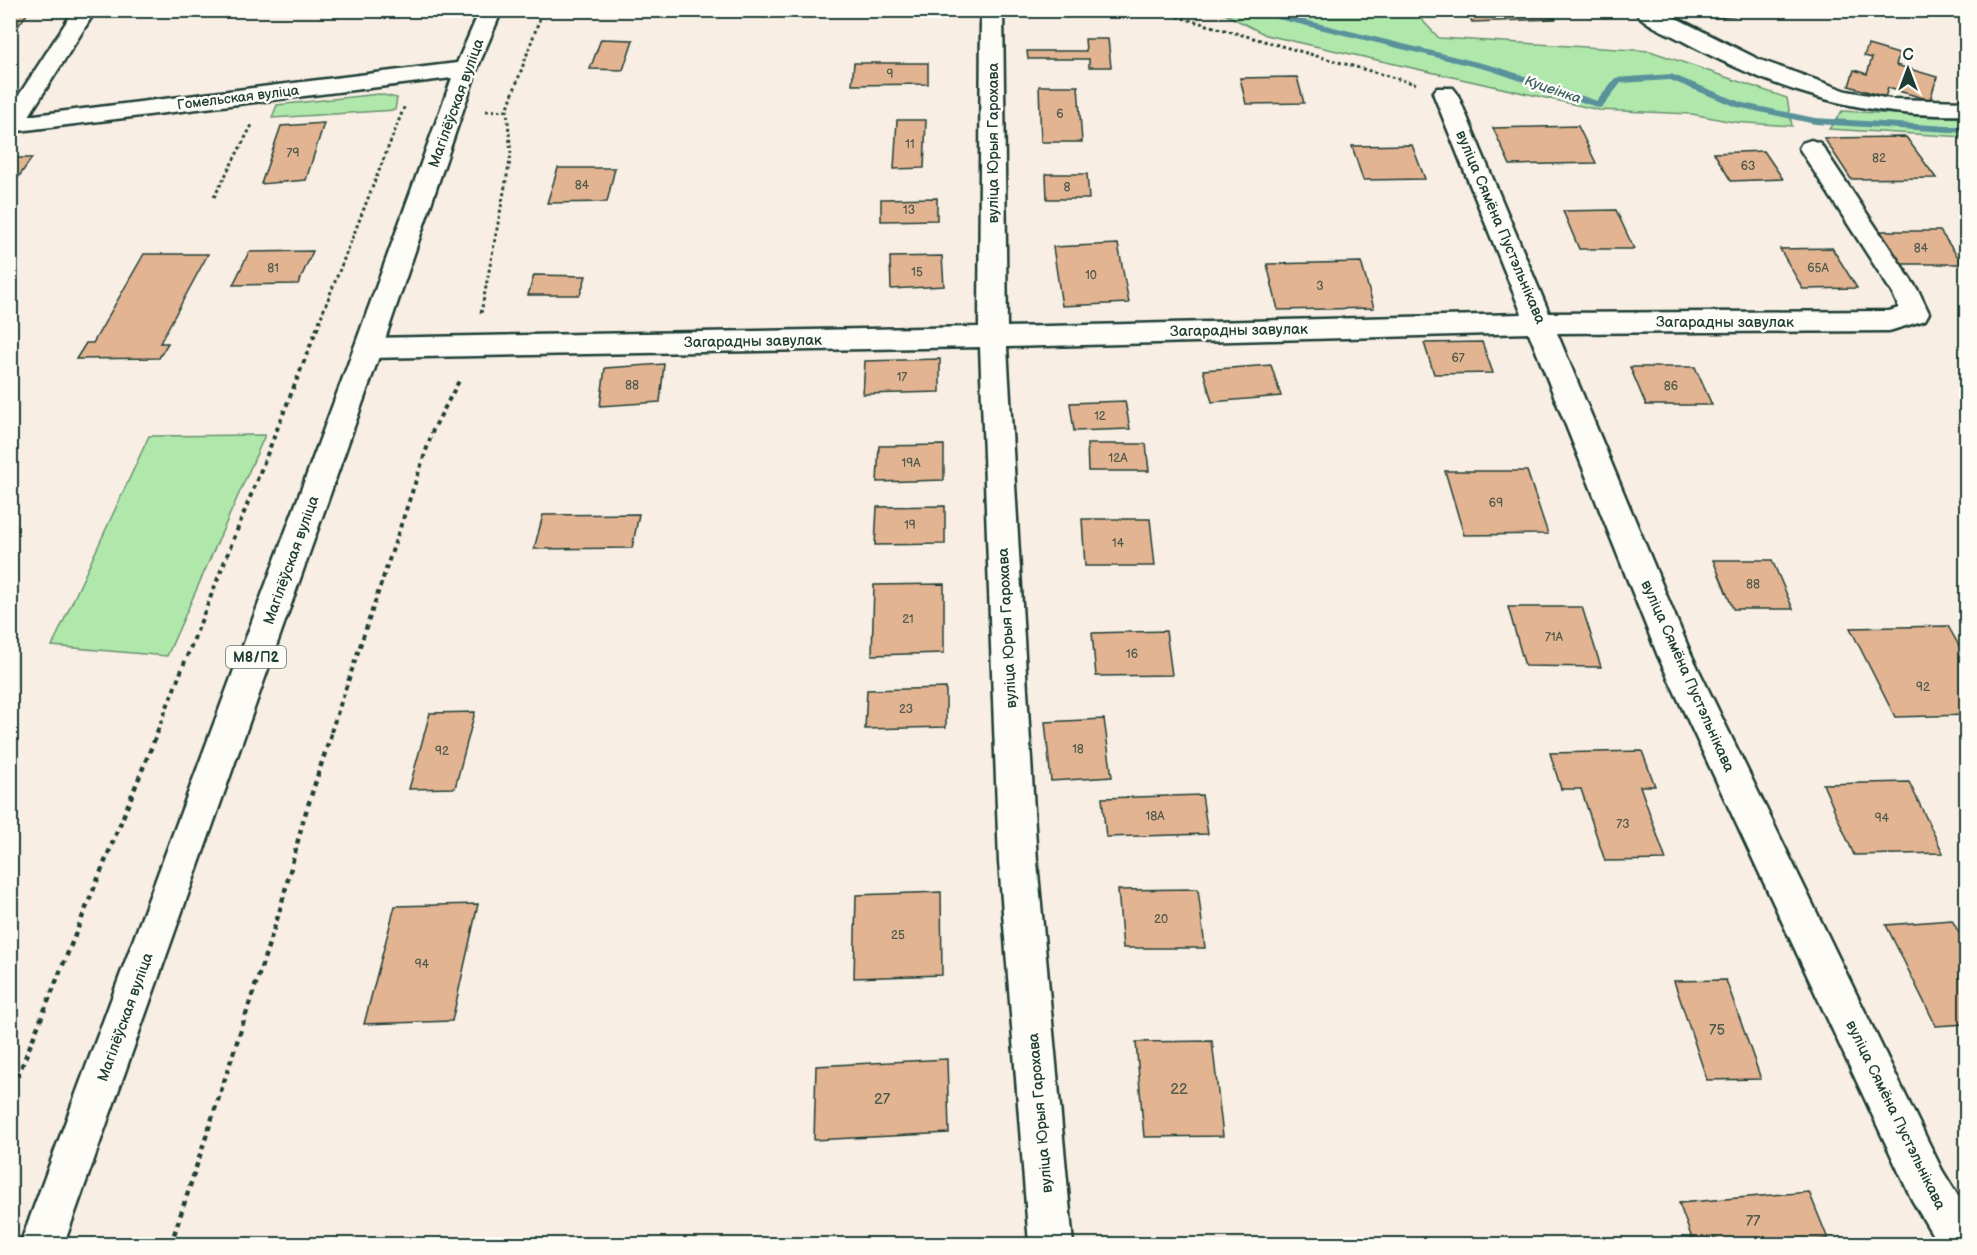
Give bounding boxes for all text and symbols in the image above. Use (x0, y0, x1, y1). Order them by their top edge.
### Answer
street label: Магілёўская вуліца (424, 36, 489, 170)
north arrow (1878, 39, 1938, 99)
text: С (1902, 46, 1914, 65)
street label: вуліца Юрыя Гарохава (984, 63, 1003, 223)
house number: 9 (887, 67, 894, 82)
water label: Куцеінка (1522, 72, 1583, 107)
street label: Гомельская вуліца (176, 82, 301, 113)
house number: 6 (1056, 107, 1064, 122)
street label: вуліца Сямёна Пустэльнікава (1451, 128, 1550, 327)
house number: 11 (905, 137, 915, 152)
house number: 79 (287, 146, 299, 161)
house number: 82 (1872, 151, 1886, 166)
house number: 63 (1741, 159, 1755, 174)
house number: 84 (575, 178, 590, 193)
house number: 8 (1064, 180, 1071, 195)
house number: 13 (903, 203, 915, 218)
house number: 84 (1914, 241, 1929, 256)
house number: 81 (267, 261, 279, 276)
house number: 65А (1807, 261, 1829, 276)
house number: 15 (911, 265, 923, 280)
house number: 10 (1085, 268, 1097, 283)
house number: 3 (1316, 279, 1324, 294)
street label: Загарадны завулак (1656, 313, 1794, 332)
street label: Загарадны завулак (1170, 320, 1308, 341)
street label: Загарадны завулак (684, 331, 822, 352)
house number: 67 (1451, 351, 1465, 366)
house number: 17 (897, 370, 907, 385)
house number: 88 (625, 378, 639, 393)
house number: 86 (1664, 379, 1678, 394)
house number: 12 (1094, 409, 1106, 424)
house number: 12А (1109, 451, 1128, 466)
house number: 19А (902, 456, 921, 471)
street label: Магілёўская вуліца (259, 493, 324, 627)
house number: 69 (1489, 496, 1503, 511)
house number: 19 (904, 518, 916, 533)
house number: 14 (1112, 536, 1125, 551)
street label: вуліца Юрыя Гарохава (994, 547, 1021, 709)
street label: вуліца Сямёна Пустэльнікава (1637, 577, 1739, 775)
house number: 88 (1746, 577, 1760, 592)
house number: 21 (902, 612, 914, 627)
house number: 71А (1545, 630, 1564, 645)
road number: М8/П2 (226, 646, 286, 668)
house number: 16 (1126, 647, 1138, 662)
house number: 92 (1916, 680, 1930, 695)
house number: 23 (899, 702, 913, 717)
house number: 18 (1072, 742, 1084, 757)
house number: 92 (435, 744, 449, 759)
house number: 18А (1146, 809, 1165, 824)
house number: 94 (1875, 811, 1890, 826)
house number: 73 (1616, 817, 1630, 832)
house number: 20 (1154, 912, 1168, 927)
house number: 25 (891, 928, 905, 943)
street label: Магілёўская вуліца (93, 950, 158, 1084)
house number: 94 (415, 957, 430, 972)
street label: вуліца Сямёна Пустэльнікава (1841, 1017, 1950, 1213)
house number: 75 (1709, 1021, 1725, 1040)
street label: вуліца Юрыя Гарохава (1024, 1032, 1057, 1194)
house number: 22 (1170, 1080, 1188, 1099)
house number: 27 (874, 1090, 891, 1109)
house number: 77 (1746, 1212, 1761, 1231)

